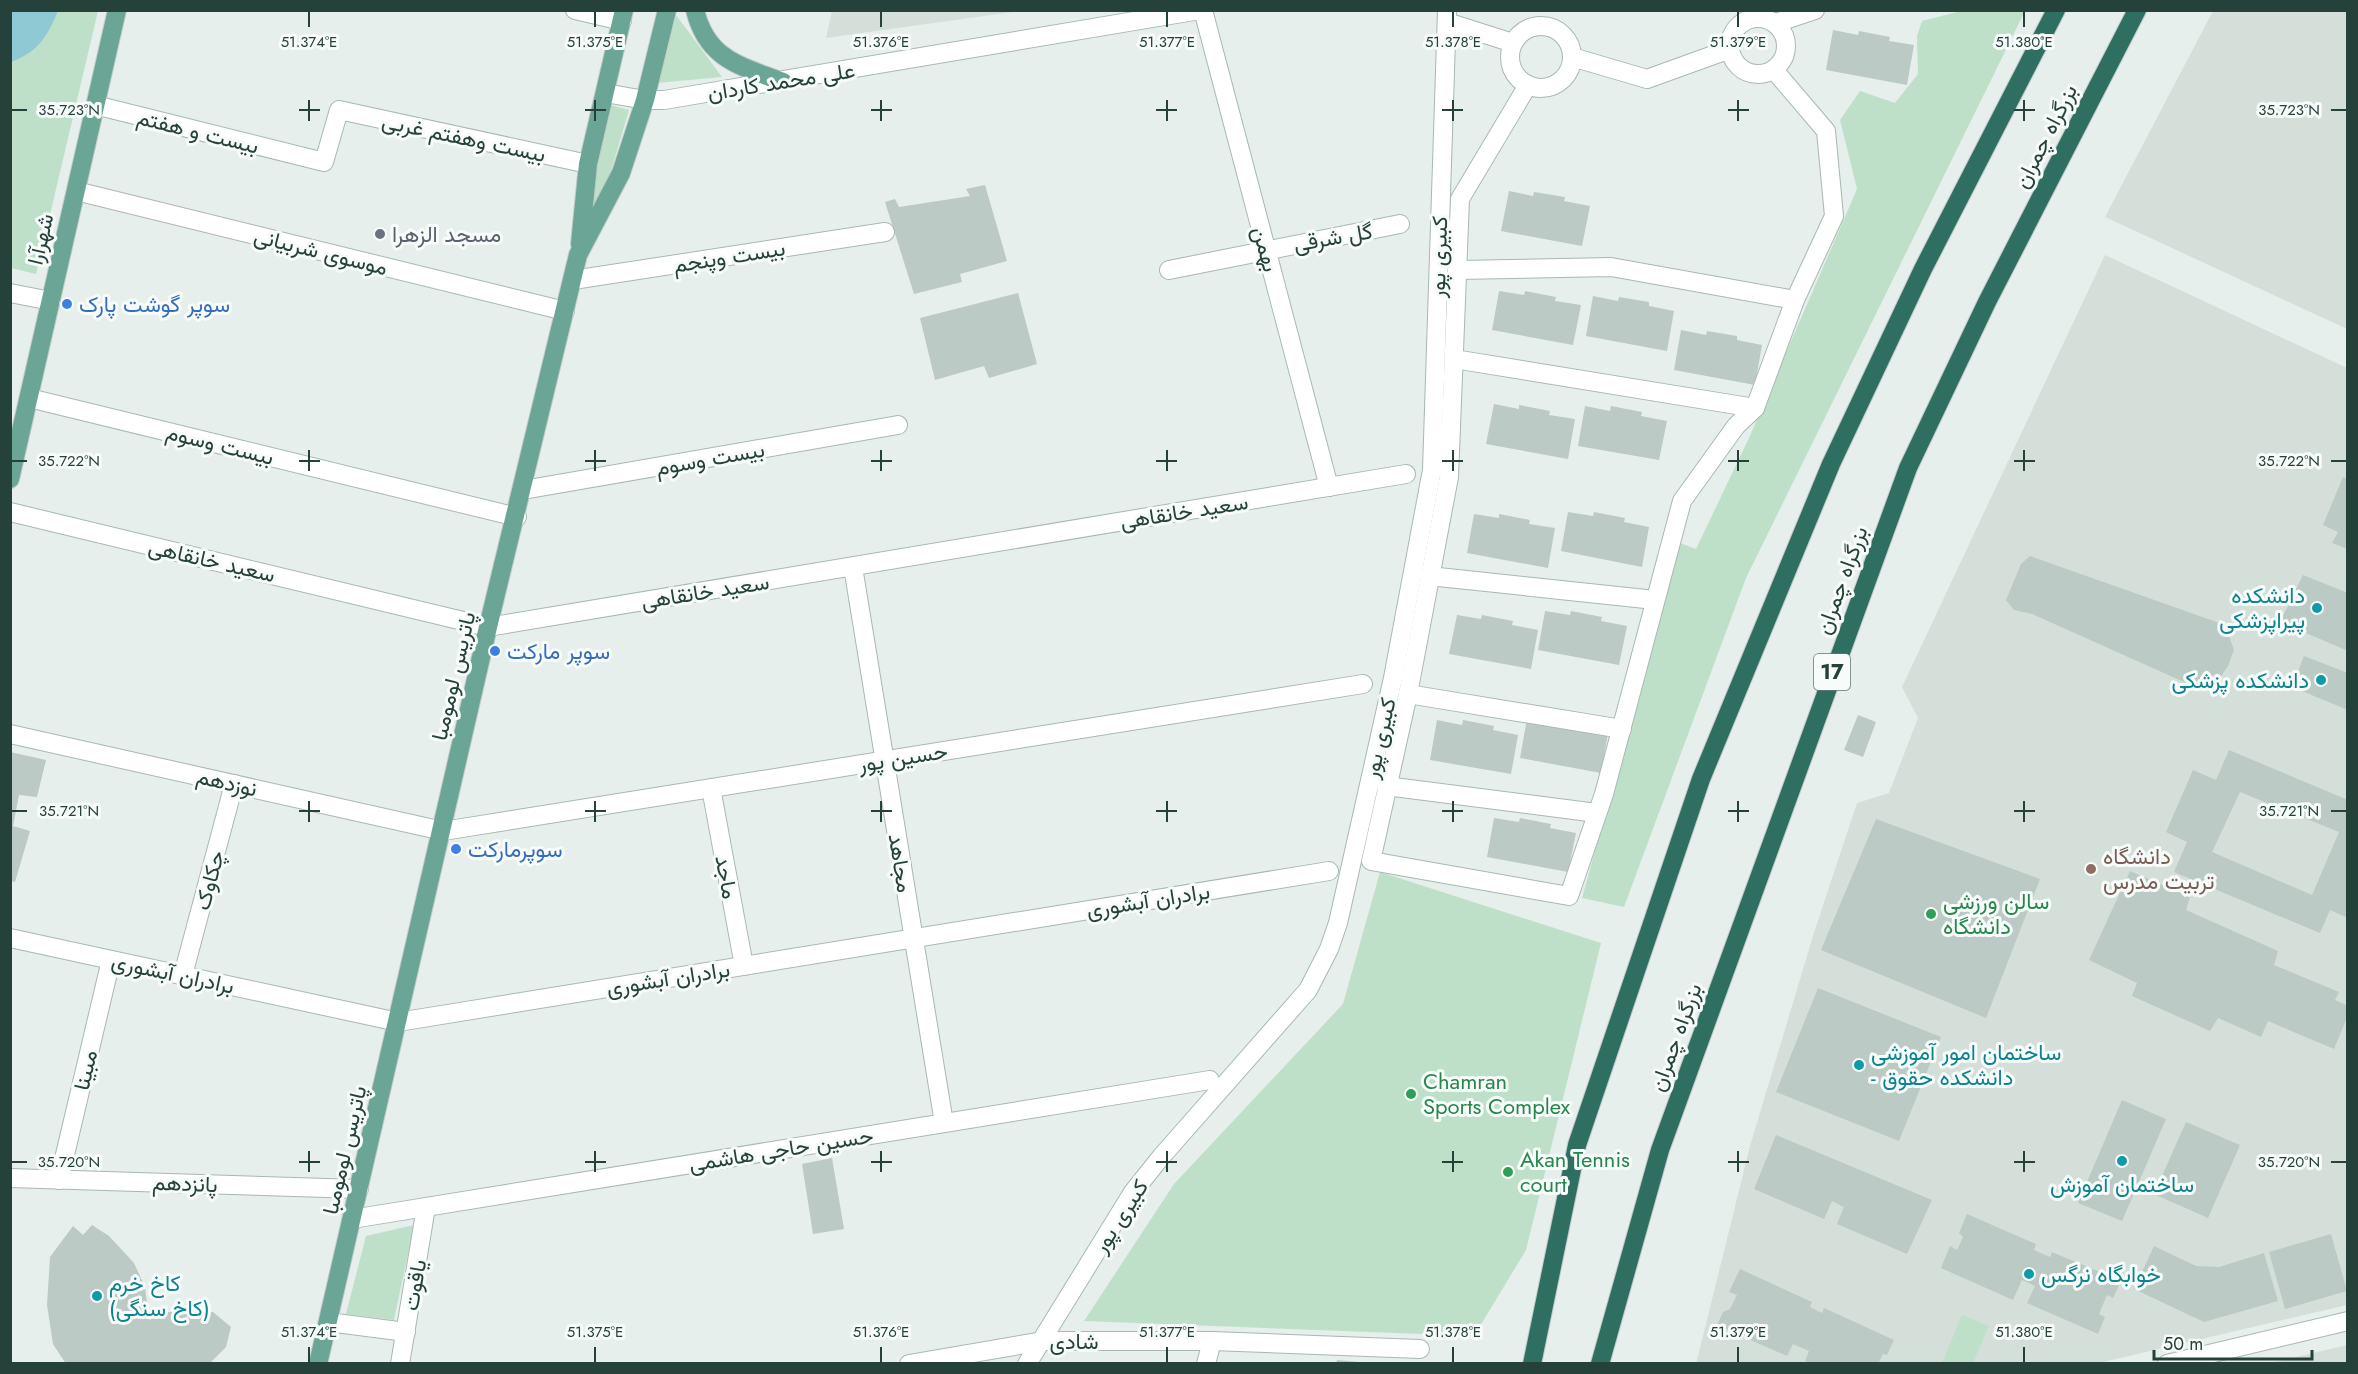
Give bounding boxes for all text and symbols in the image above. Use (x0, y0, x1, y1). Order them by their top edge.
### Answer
text: 51.374°E (281, 31, 337, 53)
text: 51.375°E (567, 31, 623, 53)
text: 51.376°E (853, 31, 909, 53)
text: 51.377°E (1139, 31, 1195, 53)
text: 51.378°E (1425, 31, 1481, 53)
text: 51.379°E (1710, 31, 1766, 53)
text: 51.380°E (1995, 31, 2053, 53)
street label: علی محمد کاردان (705, 54, 857, 108)
street label: بزرگراه چمران (2005, 78, 2085, 194)
text: 35.723°N (38, 99, 100, 121)
text: 35.723°N (2258, 99, 2320, 121)
street label: بیست و هفتم (134, 100, 262, 162)
street label: بیست وهفتم غربی (379, 104, 549, 170)
street label: شهرآرا (19, 210, 61, 268)
street label: گل شرقی (1291, 214, 1375, 260)
street label: کبیری پور (1421, 215, 1455, 300)
place label: مسجد الزهرا (392, 218, 501, 250)
street label: موسوی شربیانی (251, 219, 391, 283)
street label: بهمن (1245, 223, 1287, 275)
marker: مسجد الزهرا (373, 227, 387, 241)
street label: بیست وپنجم (671, 231, 787, 281)
place label: سوپر گوشت پارک (79, 288, 230, 320)
marker: سوپر گوشت پارک (60, 297, 74, 311)
street label: بیست وسوم (163, 415, 277, 473)
street label: بیست وسوم (653, 433, 767, 483)
text: 35.722°N (38, 450, 100, 472)
text: 35.722°N (2258, 450, 2320, 472)
street label: سعید خانقاهی (1118, 485, 1250, 537)
street label: بزرگراه چمران (1807, 521, 1875, 639)
street label: سعید خانقاهی (145, 530, 279, 590)
street label: سعید خانقاهی (639, 565, 771, 617)
place label: دانشکده پیراپزشکی (2219, 579, 2305, 636)
marker: دانشکده پیراپزشکی (2310, 601, 2324, 615)
street label: پاتریس لومومبا (423, 608, 483, 744)
place label: سوپر مارکت (507, 635, 610, 667)
marker: سوپر مارکت (488, 644, 502, 658)
road number: 17 (1814, 654, 1850, 690)
place label: دانشکده پزشکی (2171, 664, 2309, 696)
marker: دانشکده پزشکی (2314, 673, 2328, 687)
street label: کبیری پور (1354, 694, 1404, 783)
street label: حسین پور (855, 734, 950, 780)
street label: نوزدهم (193, 759, 261, 805)
text: 35.721°N (39, 800, 99, 822)
text: 35.721°N (2259, 800, 2319, 822)
street label: مجاهد (881, 831, 921, 895)
place label: سوپرمارکت (468, 833, 563, 865)
place label: دانشگاه تربیت مدرس (2103, 840, 2215, 897)
marker: سوپرمارکت (449, 842, 463, 856)
street label: چکاوک (186, 847, 232, 913)
street label: ماجد (707, 853, 747, 901)
marker: دانشگاه تربیت مدرس (2084, 862, 2098, 876)
street label: برادران آبشوری (1084, 874, 1212, 926)
place label: سالن ورزشی دانشگاه (1943, 885, 2049, 942)
marker: سالن ورزشی دانشگاه (1924, 907, 1938, 921)
street label: برادران آبشوری (109, 944, 237, 1002)
street label: برادران آبشوری (604, 952, 732, 1004)
street label: بزرگراه چمران (1641, 978, 1709, 1096)
place label: ساختمان امور آموزشی - دانشکده حقوق (1871, 1036, 2061, 1093)
street label: مبینا (65, 1047, 105, 1093)
marker: ساختمان امور آموزشی - دانشکده حقوق (1852, 1058, 1866, 1072)
place label: Chamran Sports Complex (1423, 1065, 1571, 1122)
street label: پاتریس لومومبا (314, 1082, 374, 1218)
marker: Chamran Sports Complex (1404, 1087, 1418, 1101)
street label: حسین حاجی هاشمی (687, 1119, 875, 1179)
place label: Akan Tennis court (1520, 1143, 1630, 1200)
text: 35.720°N (38, 1151, 100, 1173)
text: 35.720°N (2258, 1151, 2320, 1173)
marker: ساختمان آموزش (2115, 1154, 2129, 1168)
marker: Akan Tennis court (1501, 1165, 1515, 1179)
street label: پانزدهم (152, 1166, 218, 1200)
place label: ساختمان آموزش (2050, 1168, 2194, 1200)
street label: کبیری پور (1084, 1173, 1156, 1260)
street label: یاقوت (394, 1257, 434, 1313)
place label: خوابگاه نرگس (2041, 1258, 2161, 1290)
place label: کاخ خرم (کاخ سنگی) (109, 1267, 210, 1324)
marker: خوابگاه نرگس (2022, 1267, 2036, 1281)
marker: کاخ خرم (کاخ سنگی) (90, 1289, 104, 1303)
text: 51.374°E (281, 1321, 337, 1343)
text: 51.375°E (567, 1321, 623, 1343)
text: 51.376°E (853, 1321, 909, 1343)
text: 51.377°E (1139, 1321, 1195, 1343)
text: 51.378°E (1425, 1321, 1481, 1343)
text: 51.379°E (1710, 1321, 1766, 1343)
text: 51.380°E (1995, 1321, 2053, 1343)
scale bar (2154, 1323, 2312, 1361)
street label: شادی (1049, 1325, 1099, 1357)
text: 50 m (2163, 1331, 2203, 1357)

